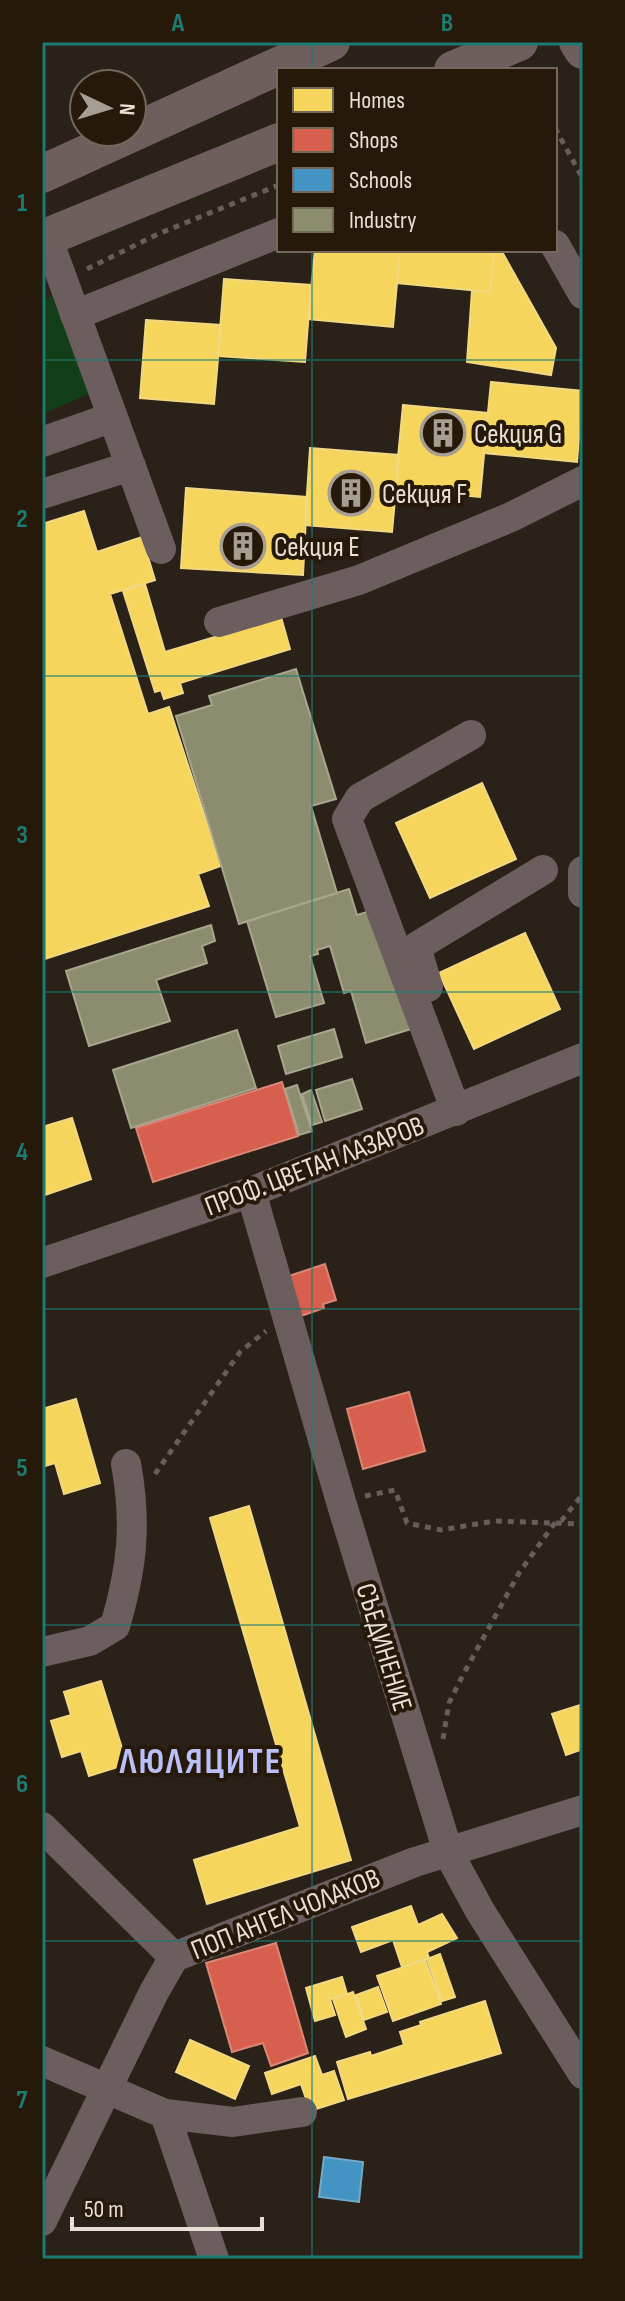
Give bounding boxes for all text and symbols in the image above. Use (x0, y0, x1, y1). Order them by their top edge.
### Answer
text: A (171, 8, 185, 39)
text: B (441, 8, 453, 39)
north arrow (68, 68, 148, 148)
legend (277, 68, 557, 252)
text: Homes (349, 86, 405, 115)
text: N (113, 102, 140, 116)
text: Shops (349, 126, 398, 155)
text: Schools (349, 166, 412, 195)
text: 1 (17, 188, 27, 219)
text: Industry (349, 206, 416, 235)
building icon: Секция G (419, 409, 467, 457)
place label: Секция G (474, 418, 562, 451)
building icon: Секция F (327, 469, 375, 517)
place label: Секция F (382, 478, 467, 511)
text: 2 (16, 504, 28, 535)
building icon: Секция E (219, 522, 267, 570)
place label: Секция E (274, 531, 360, 564)
text: 3 (16, 820, 28, 851)
street label: ПРОФ. ЦВЕТАН ЛАЗАРОВ (200, 1109, 429, 1223)
text: 4 (16, 1137, 28, 1168)
text: 5 (16, 1453, 28, 1484)
street label: СЪЕДИНЕНИЕ (348, 1579, 419, 1715)
district label: ЛЮЛЯЦИТЕ (119, 1741, 282, 1784)
text: 6 (16, 1769, 28, 1800)
street label: ПОП АНГЕЛ ЧОЛАКОВ (186, 1862, 385, 1967)
text: 7 (16, 2085, 28, 2116)
scale bar (72, 2181, 262, 2231)
text: 50 m (84, 2195, 124, 2224)

